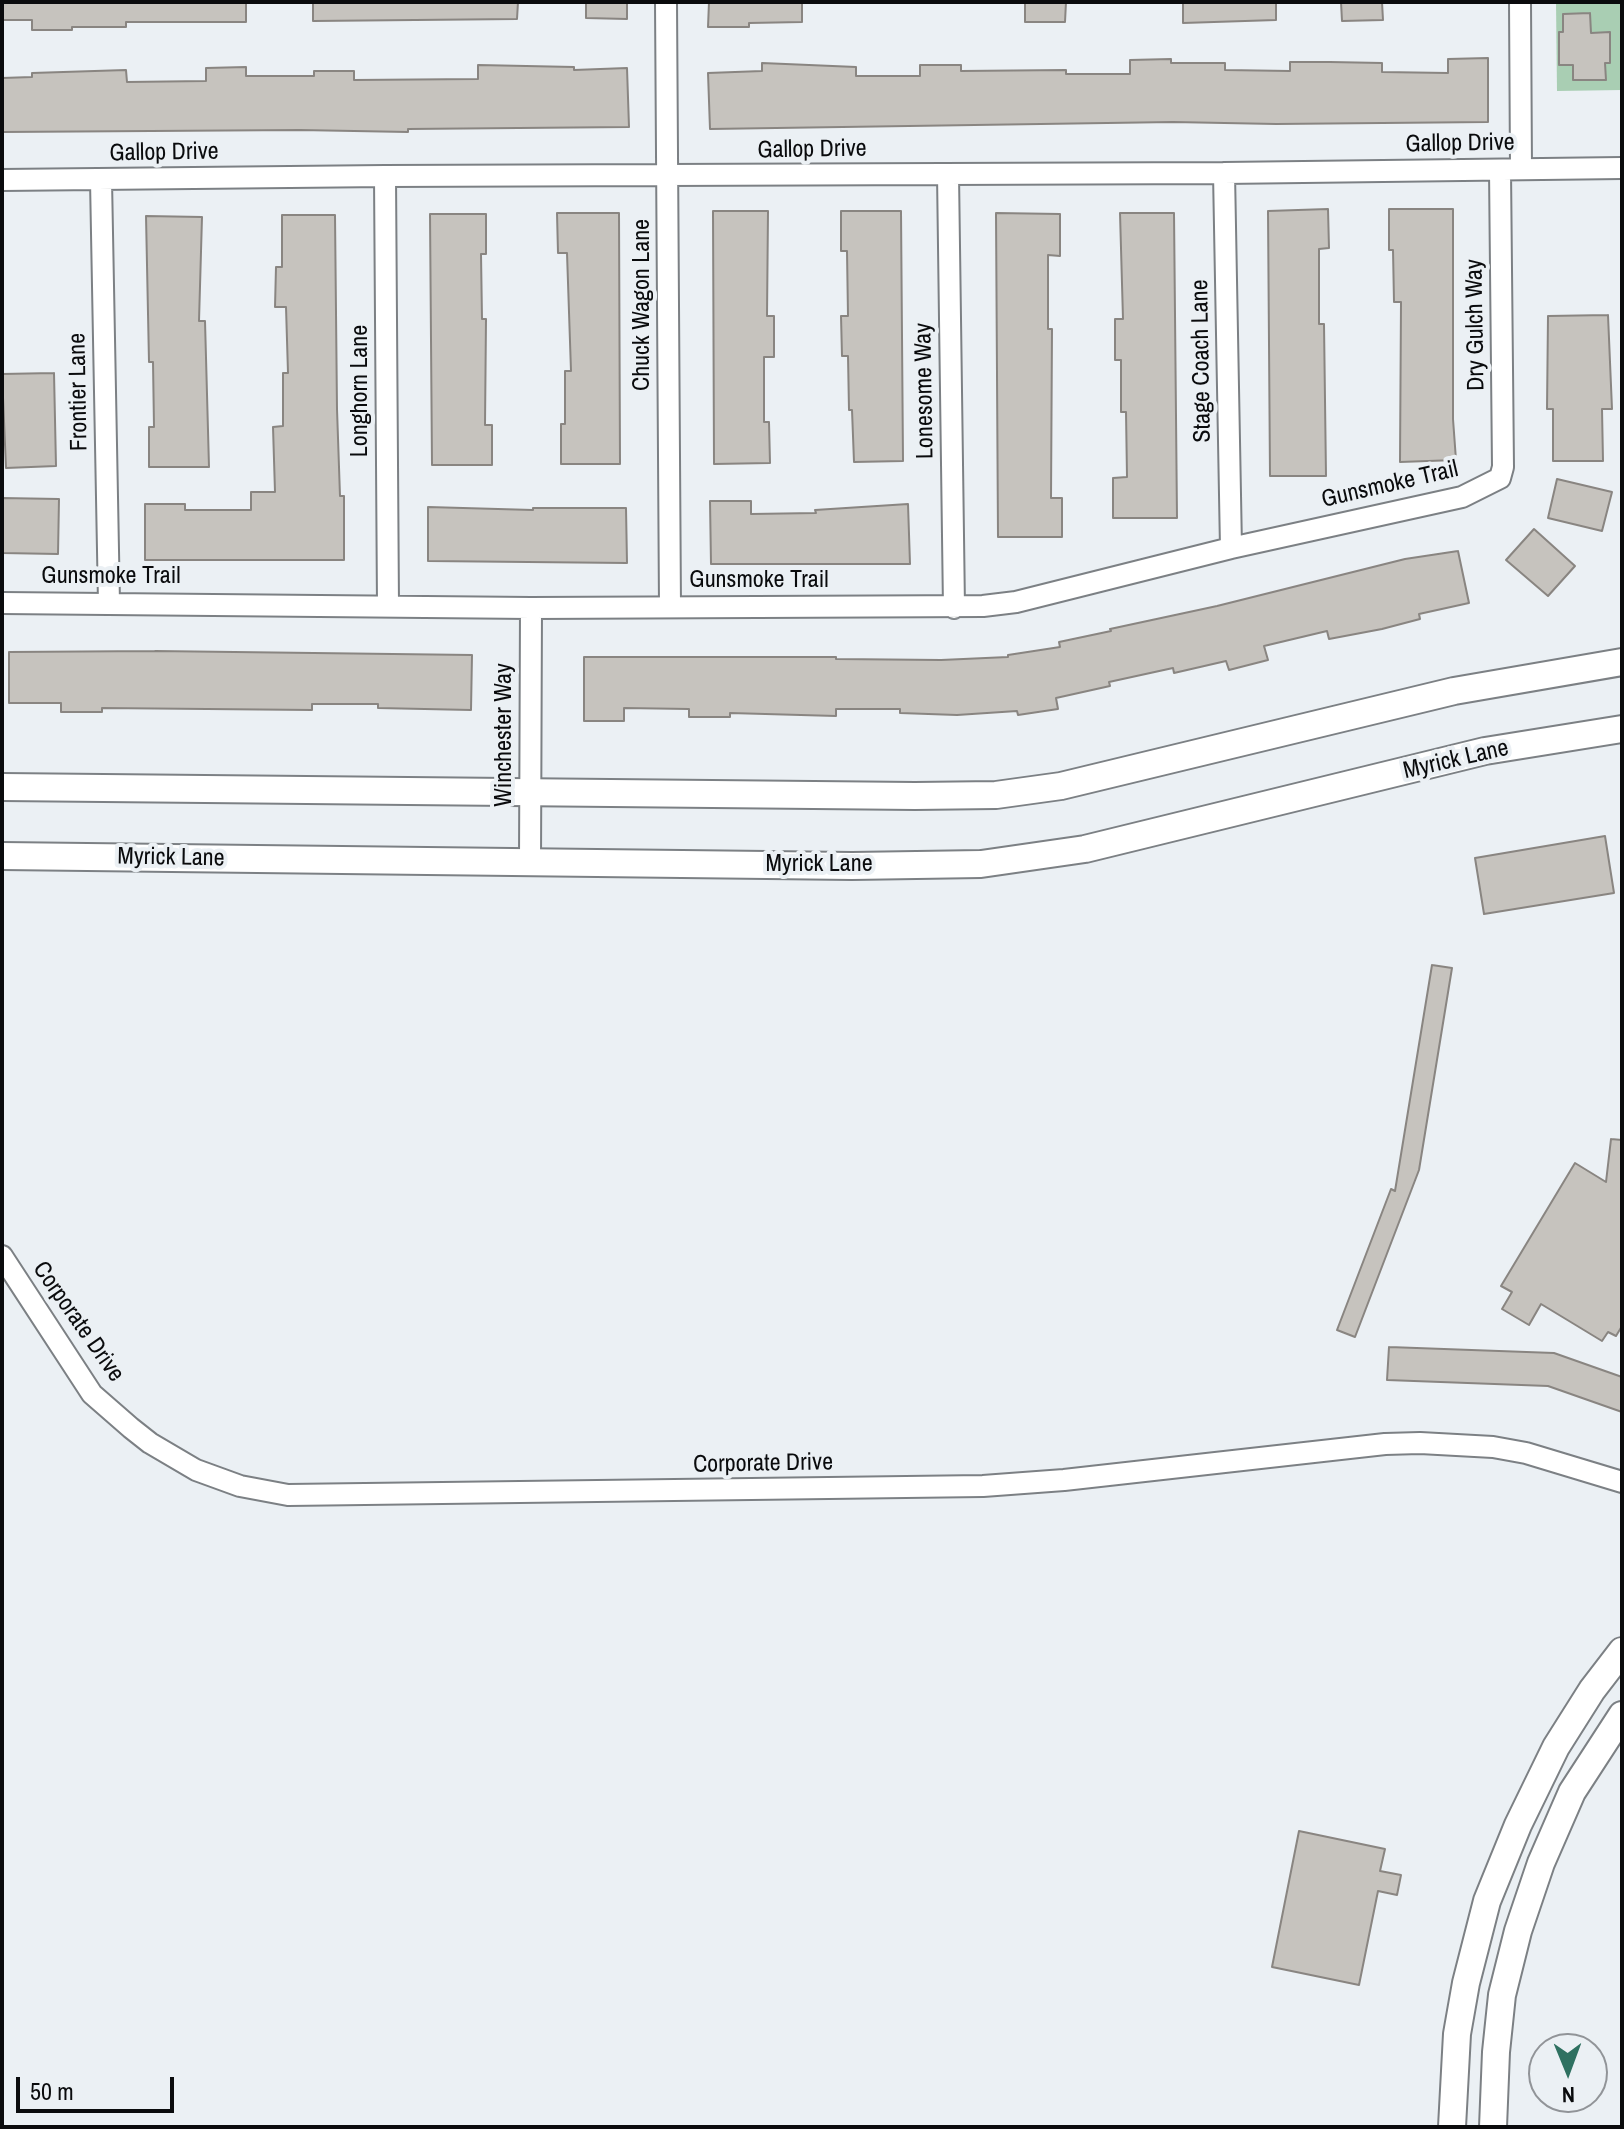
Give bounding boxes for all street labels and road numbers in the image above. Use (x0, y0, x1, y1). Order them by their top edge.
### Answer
street label: Gallop Drive (1405, 129, 1515, 159)
street label: Gallop Drive (757, 135, 867, 165)
street label: Gallop Drive (109, 138, 219, 168)
street label: Chuck Wagon Lane (629, 219, 657, 391)
street label: Dry Gulch Way (1460, 259, 1492, 391)
street label: Stage Coach Lane (1186, 279, 1218, 443)
street label: Lonesome Way (909, 323, 941, 459)
street label: Longhorn Lane (347, 325, 375, 457)
street label: Frontier Lane (64, 333, 94, 451)
street label: Gunsmoke Trail (1319, 455, 1461, 515)
street label: Gunsmoke Trail (41, 563, 181, 591)
street label: Gunsmoke Trail (689, 567, 829, 595)
street label: Winchester Way (491, 663, 519, 807)
street label: Myrick Lane (1401, 734, 1511, 786)
street label: Myrick Lane (117, 843, 225, 873)
street label: Myrick Lane (765, 851, 873, 879)
street label: Corporate Drive (26, 1256, 130, 1388)
street label: Corporate Drive (693, 1448, 833, 1480)

